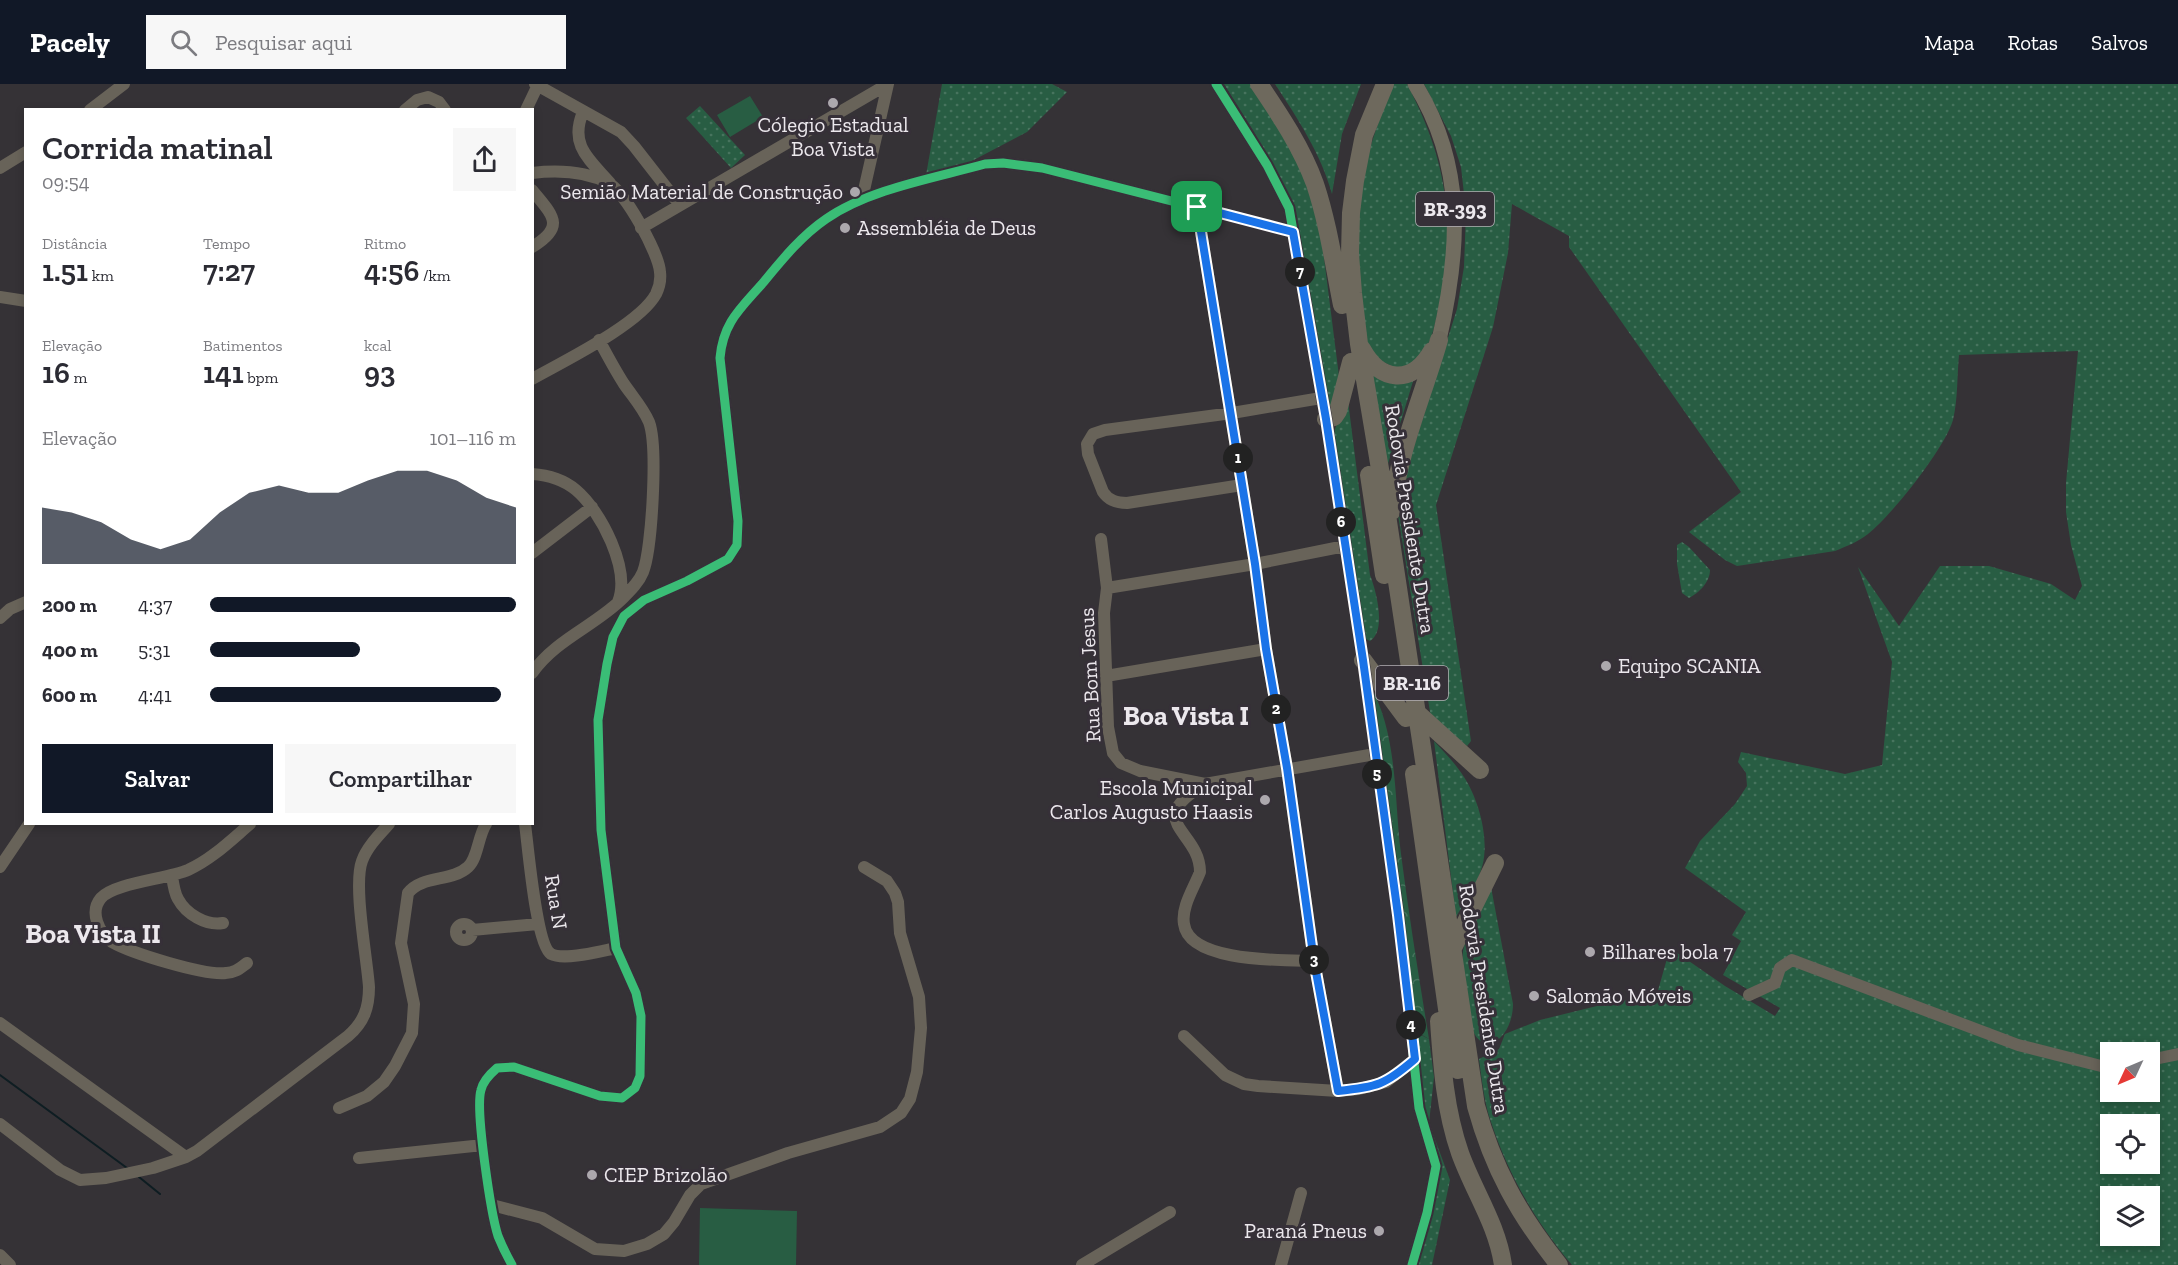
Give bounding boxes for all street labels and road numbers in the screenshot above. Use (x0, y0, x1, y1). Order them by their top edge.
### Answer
road number: BR-393 (1416, 192, 1494, 226)
street label: Rodovia Presidente Dutra (1380, 402, 1441, 635)
street label: Rua Bom Jesus (1073, 607, 1106, 743)
road number: BR-116 (1376, 666, 1448, 700)
street label: Rua N (540, 873, 573, 931)
street label: Rodovia Presidente Dutra (1454, 882, 1515, 1115)

